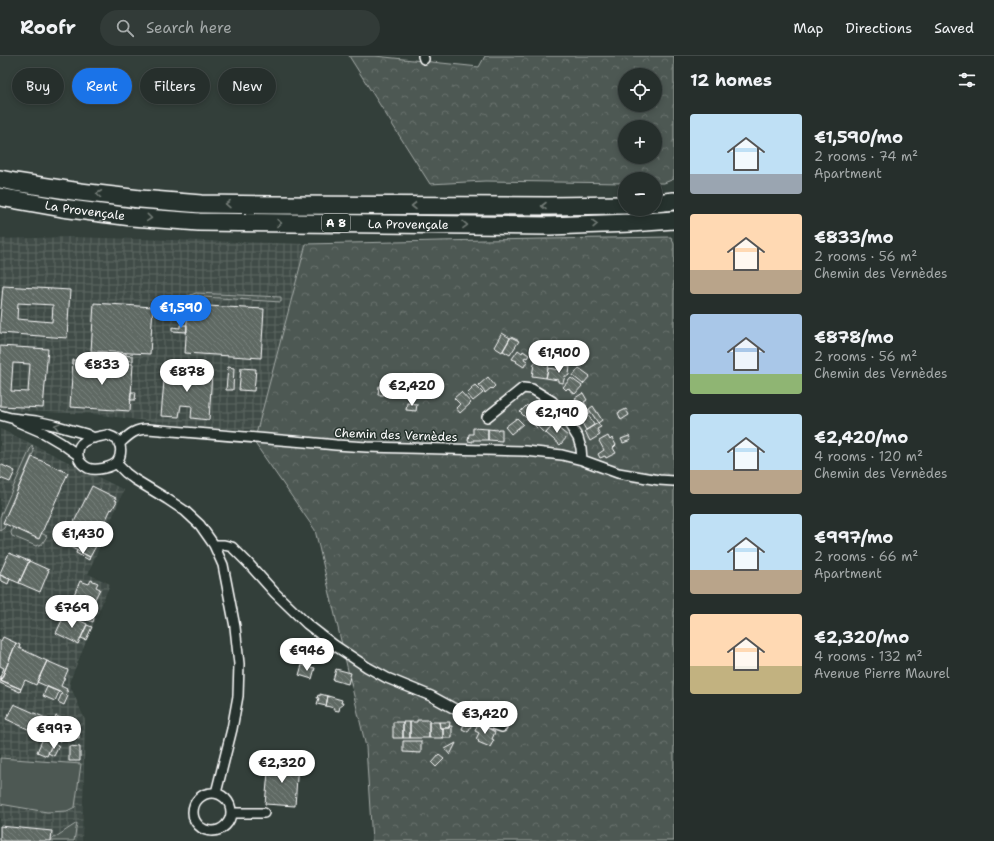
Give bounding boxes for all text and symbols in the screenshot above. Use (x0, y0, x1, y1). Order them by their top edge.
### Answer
search box (100, 10, 380, 46)
text: Roofr (20, 15, 76, 40)
icon: search (114, 17, 136, 39)
text: Search here (146, 18, 232, 38)
text: Map (794, 19, 824, 37)
text: Directions (846, 19, 912, 37)
text: Saved (934, 19, 974, 37)
chip: Buy (12, 68, 64, 104)
chip: Rent (72, 68, 132, 104)
chip: Filters (140, 68, 210, 104)
chip: New (218, 68, 276, 104)
map controls (618, 68, 662, 216)
button: locate (618, 68, 662, 112)
text: 12 homes (690, 69, 772, 91)
icon: filters (956, 69, 978, 91)
button: + (618, 120, 662, 164)
text: €1,590/mo (814, 126, 903, 148)
icon: home (722, 130, 770, 178)
text: 2 rooms · 74 m² (814, 148, 918, 165)
text: Apartment (814, 165, 882, 182)
button: − (618, 172, 662, 216)
one-way arrow (95, 190, 102, 199)
street label: La Provençale (43, 197, 126, 224)
one-way arrow (225, 200, 231, 208)
one-way arrow (411, 202, 417, 210)
one-way arrow (541, 202, 547, 210)
one-way arrow (146, 213, 152, 222)
road number: A 8 (322, 214, 350, 232)
street label: La Provençale (368, 216, 449, 233)
one-way arrow (276, 219, 282, 227)
one-way arrow (592, 220, 598, 228)
one-way arrow (462, 221, 468, 229)
text: €833/mo (814, 226, 894, 248)
icon: home (722, 230, 770, 278)
text: 2 rooms · 56 m² (814, 248, 917, 265)
text: Chemin des Vernèdes (814, 265, 948, 282)
pin: €1,590 (148, 295, 214, 329)
text: €1,590 (159, 299, 203, 316)
text: €878/mo (814, 326, 894, 348)
icon: home (722, 330, 770, 378)
pin: €1,900 (526, 340, 592, 374)
text: €1,900 (537, 344, 581, 361)
text: 2 rooms · 56 m² (814, 348, 917, 365)
pin: €833 (78, 352, 126, 386)
text: €833 (84, 356, 120, 373)
pin: €878 (163, 359, 211, 393)
text: €878 (169, 363, 205, 380)
text: Chemin des Vernèdes (814, 365, 948, 382)
pin: €2,420 (379, 373, 445, 407)
text: €2,420 (388, 377, 436, 394)
pin: €2,190 (524, 400, 590, 434)
text: €2,190 (535, 404, 579, 421)
one-way arrow (54, 422, 61, 431)
street label: Chemin des Vernèdes (334, 425, 458, 445)
text: €2,420/mo (814, 426, 908, 448)
icon: home (722, 430, 770, 478)
text: 4 rooms · 120 m² (814, 448, 923, 465)
text: Chemin des Vernèdes (814, 465, 948, 482)
pin: €1,430 (50, 521, 116, 555)
text: €1,430 (61, 525, 105, 542)
text: €997/mo (814, 526, 893, 548)
icon: home (722, 530, 770, 578)
text: 2 rooms · 66 m² (814, 548, 918, 565)
text: Apartment (814, 565, 882, 582)
pin: €769 (48, 595, 96, 629)
text: €769 (54, 599, 90, 616)
text: €2,320/mo (814, 626, 909, 648)
icon: home (722, 630, 770, 678)
pin: €946 (283, 638, 331, 672)
text: €946 (289, 642, 325, 659)
text: 4 rooms · 132 m² (814, 648, 923, 665)
text: Avenue Pierre Maurel (814, 665, 950, 682)
pin: €3,420 (452, 701, 518, 735)
text: €3,420 (462, 705, 509, 722)
pin: €997 (30, 716, 78, 750)
text: €997 (36, 720, 72, 737)
pin: €2,320 (249, 750, 315, 784)
text: €2,320 (258, 754, 306, 771)

